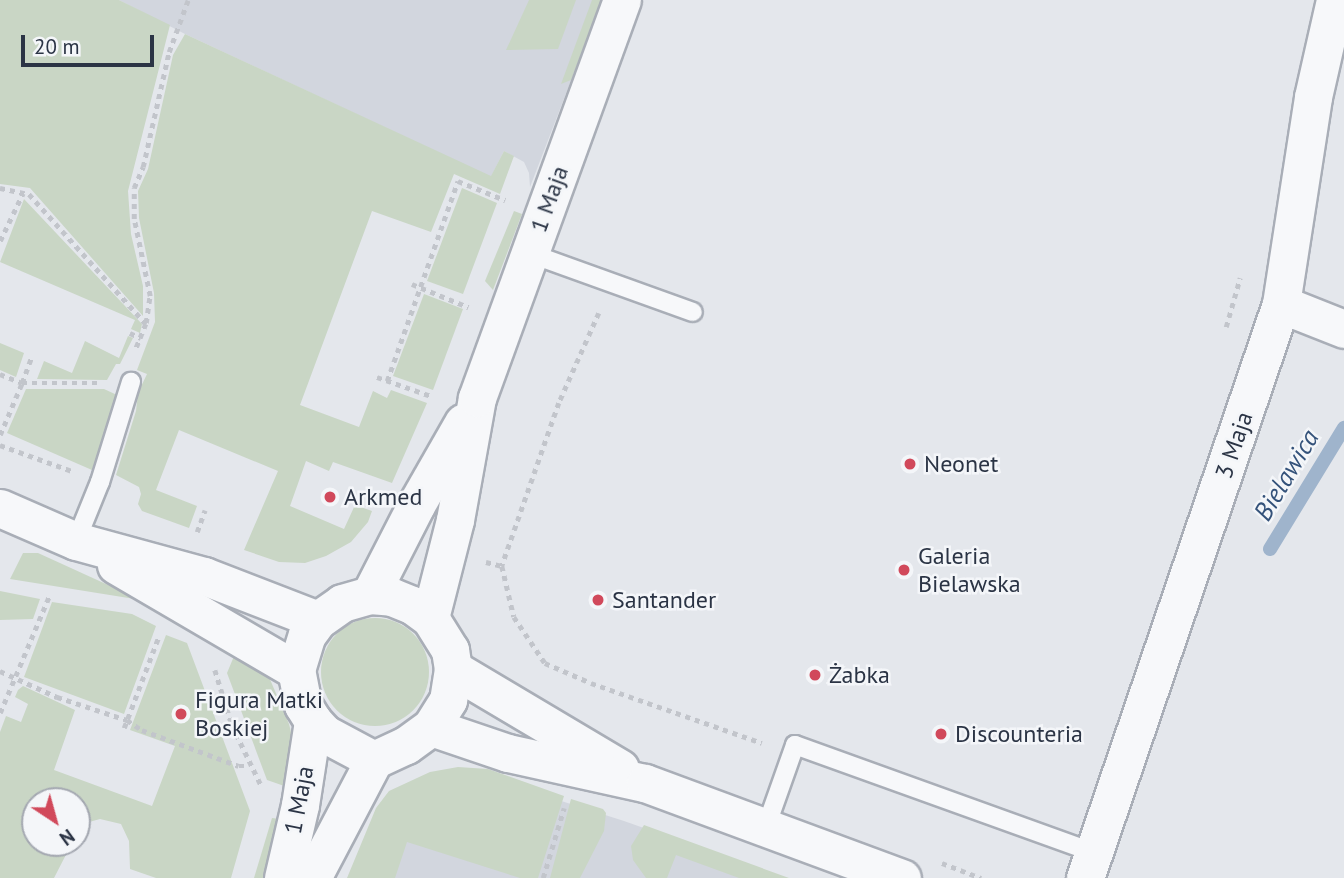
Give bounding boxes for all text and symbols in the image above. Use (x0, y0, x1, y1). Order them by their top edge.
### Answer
scale bar (24, 21, 158, 65)
text: 20 m (34, 33, 80, 60)
street label: 1 Maja (524, 162, 574, 236)
street label: 3 Maja (1209, 408, 1259, 482)
water label: Bielawica (1247, 424, 1325, 526)
place label: Neonet (924, 450, 998, 478)
marker: Neonet (902, 456, 918, 472)
place label: Arkmed (344, 483, 422, 511)
marker: Arkmed (322, 489, 338, 505)
place label: Galeria Bielawska (918, 542, 1021, 598)
marker: Galeria Bielawska (896, 562, 912, 578)
place label: Santander (612, 586, 716, 614)
marker: Santander (590, 592, 606, 608)
place label: Żabka (829, 661, 890, 689)
marker: Żabka (807, 667, 823, 683)
place label: Figura Matki Boskiej (195, 686, 323, 742)
marker: Figura Matki Boskiej (173, 706, 189, 722)
place label: Discounteria (955, 720, 1083, 748)
marker: Discounteria (933, 726, 949, 742)
street label: 1 Maja (278, 764, 320, 836)
north arrow (21, 787, 91, 857)
text: N (55, 824, 79, 851)

